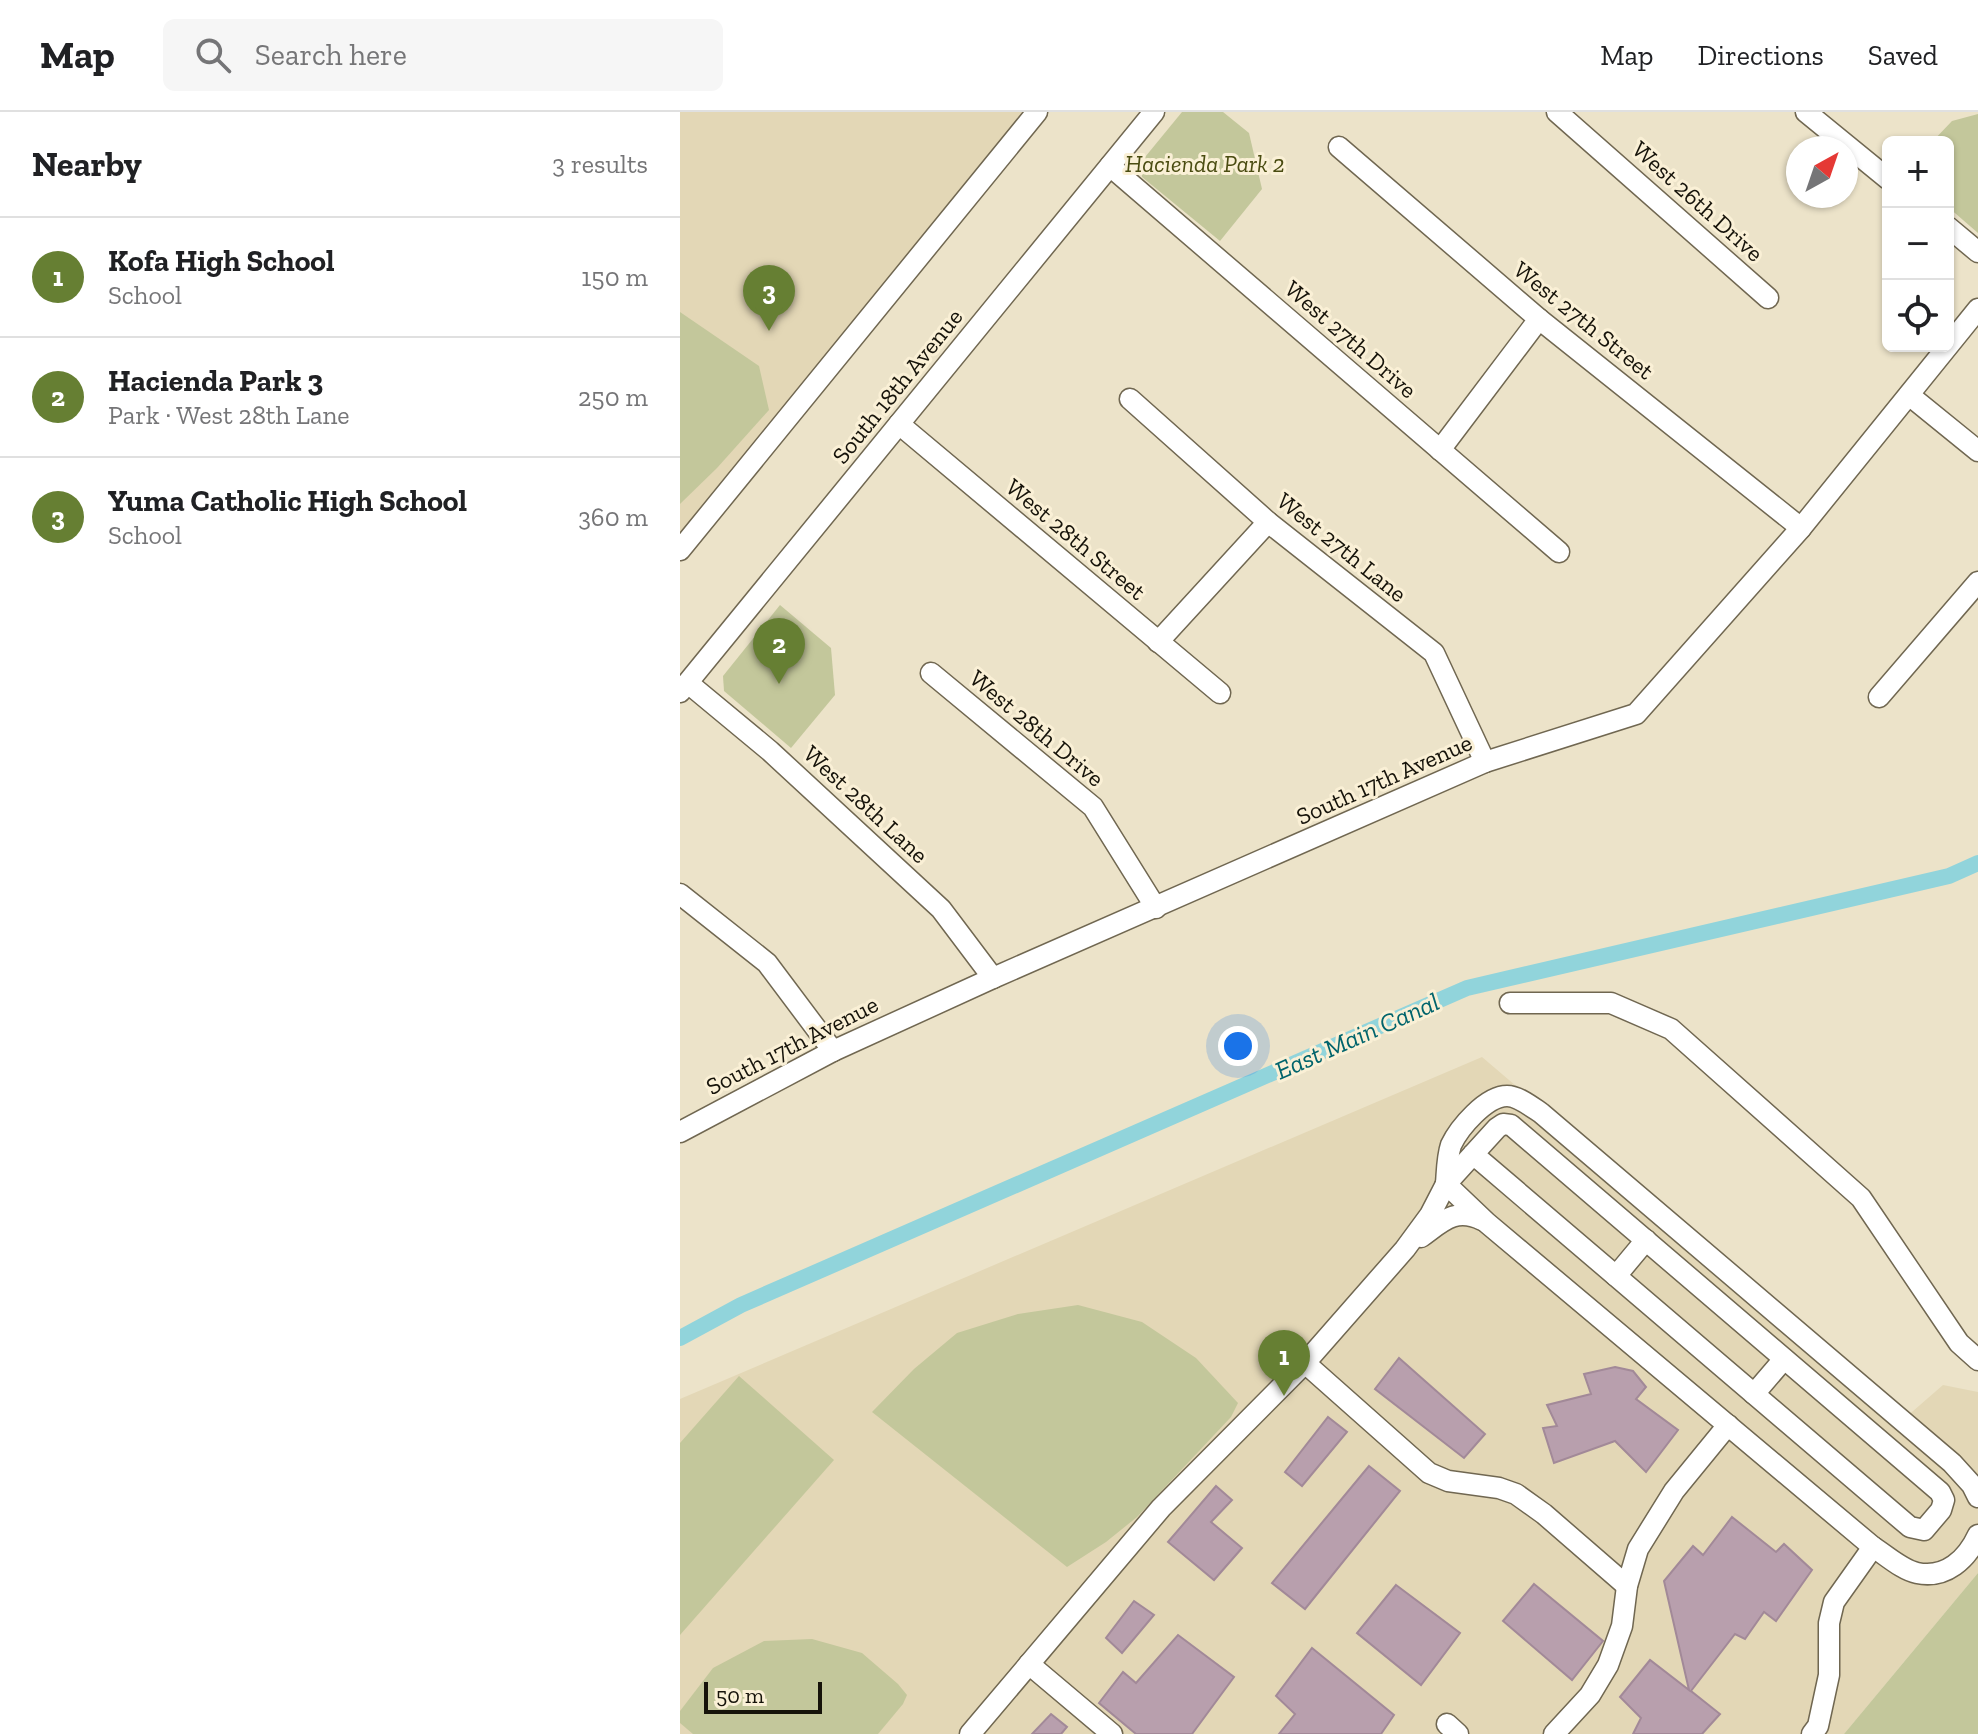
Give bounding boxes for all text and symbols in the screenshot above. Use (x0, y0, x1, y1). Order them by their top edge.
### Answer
search box (163, 19, 723, 91)
text: Map (40, 32, 115, 78)
icon: search (191, 33, 235, 77)
text: Search here (255, 37, 407, 73)
text: Map (1600, 39, 1653, 72)
text: Directions (1697, 39, 1824, 72)
text: Saved (1868, 39, 1938, 72)
street label: West 26th Drive (1626, 134, 1770, 268)
north arrow (1786, 136, 1858, 208)
map controls (1882, 136, 1954, 352)
button: + (1882, 136, 1954, 208)
text: Nearby (32, 144, 142, 185)
text: 3 results (552, 148, 648, 180)
park label: Hacienda Park 2 (1125, 149, 1285, 178)
button: − (1882, 208, 1954, 280)
text: Kofa High School (108, 243, 335, 279)
street label: West 27th Street (1508, 255, 1660, 385)
text: 1 (53, 261, 63, 293)
text: 150 m (581, 261, 648, 293)
pin: 3 (743, 265, 795, 331)
street label: West 27th Drive (1279, 274, 1423, 404)
text: School (108, 279, 182, 311)
button: locate (1882, 280, 1954, 352)
street label: South 18th Avenue (826, 303, 968, 469)
text: Hacienda Park 3 (108, 363, 323, 399)
text: 2 (51, 381, 65, 413)
text: 250 m (578, 381, 648, 413)
text: Park · West 28th Lane (108, 399, 350, 431)
street label: West 28th Street (1000, 472, 1152, 606)
text: Yuma Catholic High School (108, 483, 467, 519)
street label: West 27th Lane (1271, 486, 1413, 608)
text: 3 (51, 501, 65, 533)
text: 360 m (578, 501, 648, 533)
text: School (108, 519, 182, 551)
pin: 2 (753, 618, 805, 684)
street label: West 28th Drive (964, 663, 1110, 793)
street label: South 17th Avenue (1292, 727, 1476, 831)
street label: West 28th Lane (798, 739, 934, 869)
water label: East Main Canal (1270, 985, 1444, 1087)
street label: South 17th Avenue (701, 989, 883, 1101)
your location (1218, 1026, 1258, 1066)
pin: 1 (1258, 1330, 1310, 1396)
scale bar (704, 1678, 822, 1714)
text: 50 m (716, 1682, 764, 1709)

